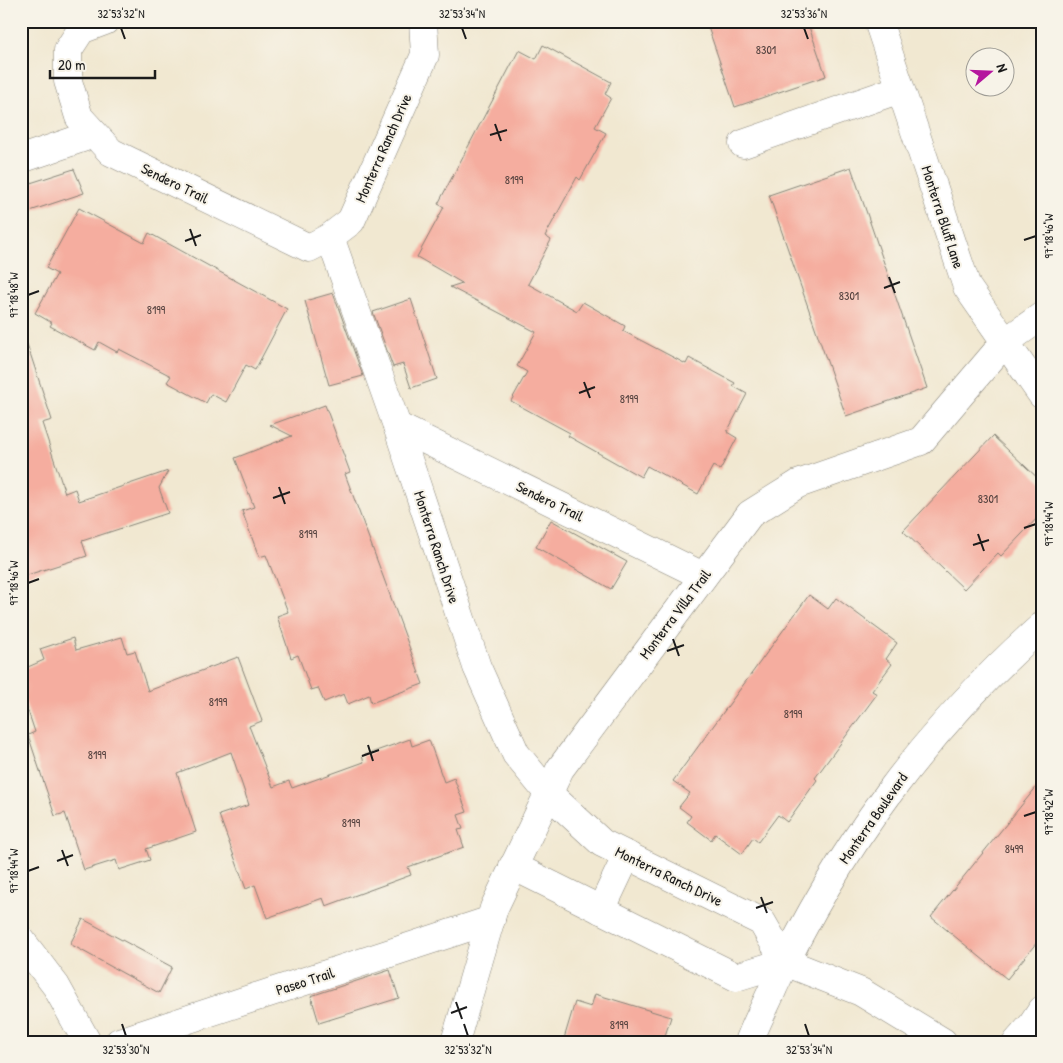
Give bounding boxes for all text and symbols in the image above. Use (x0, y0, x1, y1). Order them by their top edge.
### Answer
text: 32°53'32"N (97, 5, 145, 22)
text: 32°53'34"N (439, 5, 485, 22)
text: 32°53'36"N (781, 5, 827, 22)
house number: 8301 (756, 41, 776, 58)
scale bar (50, 48, 155, 80)
north arrow (966, 48, 1016, 98)
text: 20 m (58, 54, 85, 75)
text: N (993, 61, 1013, 75)
street label: Monterra Ranch Drive (350, 90, 416, 206)
street label: Sendero Trail (138, 158, 212, 208)
street label: Monterra Bluff Lane (916, 163, 970, 271)
house number: 8199 (505, 171, 524, 188)
text: 97°18'46"W (1040, 213, 1057, 258)
text: 97°18'48"W (5, 272, 22, 318)
house number: 8301 (839, 287, 859, 304)
house number: 8199 (147, 301, 166, 318)
house number: 8199 (620, 390, 639, 407)
street label: Sendero Trail (513, 476, 587, 526)
street label: Monterra Ranch Drive (409, 488, 465, 606)
house number: 8301 (978, 490, 998, 507)
text: 97°18'44"W (1040, 501, 1057, 546)
house number: 8199 (299, 525, 318, 542)
text: 97°18'46"W (5, 560, 22, 605)
street label: Monterra Villa Trail (634, 565, 716, 663)
house number: 8199 (209, 693, 228, 710)
house number: 8199 (784, 705, 803, 722)
house number: 8199 (88, 746, 107, 763)
street label: Monterra Boulevard (834, 768, 912, 868)
text: 97°18'42"W (1040, 788, 1057, 835)
house number: 8199 (342, 814, 361, 831)
house number: 8499 (1005, 840, 1024, 857)
street label: Monterra Ranch Drive (612, 841, 726, 911)
text: 97°18'44"W (5, 848, 22, 893)
street label: Paseo Trail (273, 962, 337, 1000)
house number: 8199 (610, 1016, 629, 1033)
text: 32°53'30"N (103, 1041, 149, 1058)
text: 32°53'32"N (444, 1041, 492, 1058)
text: 32°53'34"N (786, 1041, 832, 1058)

